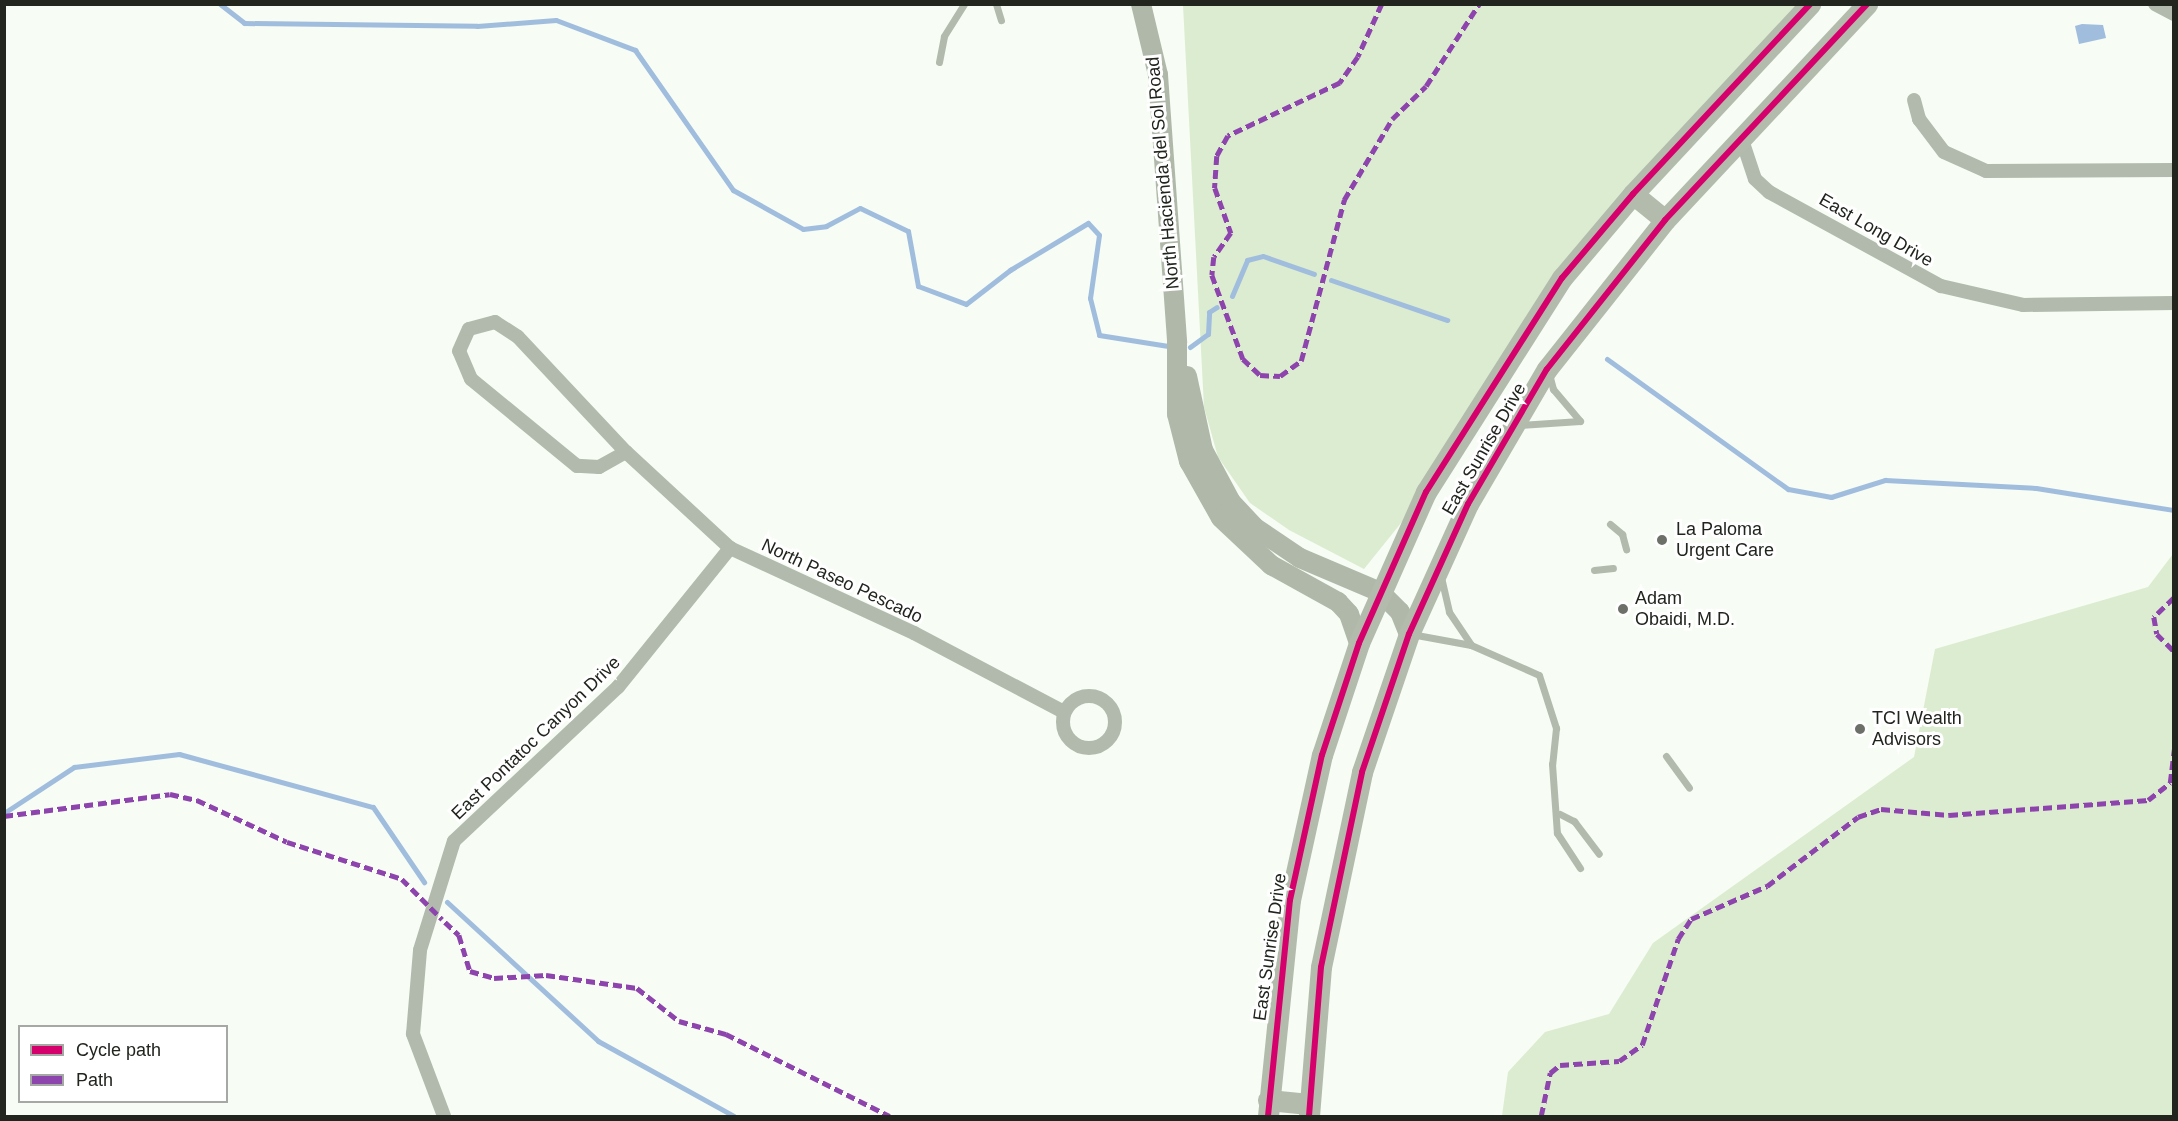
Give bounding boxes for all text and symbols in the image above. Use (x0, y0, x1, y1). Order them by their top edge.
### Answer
street label: North Hacienda del Sol Road (1142, 56, 1184, 290)
street label: East Long Drive (1815, 189, 1937, 271)
street label: East Sunrise Drive (1437, 379, 1531, 519)
place label: La Paloma Urgent Care (1676, 519, 1774, 562)
marker: La Paloma Urgent Care (1653, 531, 1671, 549)
street label: North Paseo Pescado (758, 534, 926, 628)
place label: Adam Obaidi, M.D. (1635, 588, 1735, 630)
marker: Adam Obaidi, M.D. (1616, 602, 1630, 616)
street label: East Pontatoc Canyon Drive (447, 652, 625, 824)
place label: TCI Wealth Advisors (1872, 708, 1962, 750)
marker: TCI Wealth Advisors (1853, 722, 1867, 736)
street label: East Sunrise Drive (1249, 872, 1291, 1022)
legend (18, 1025, 228, 1103)
text: Cycle path (76, 1040, 161, 1060)
text: Path (76, 1070, 113, 1090)

